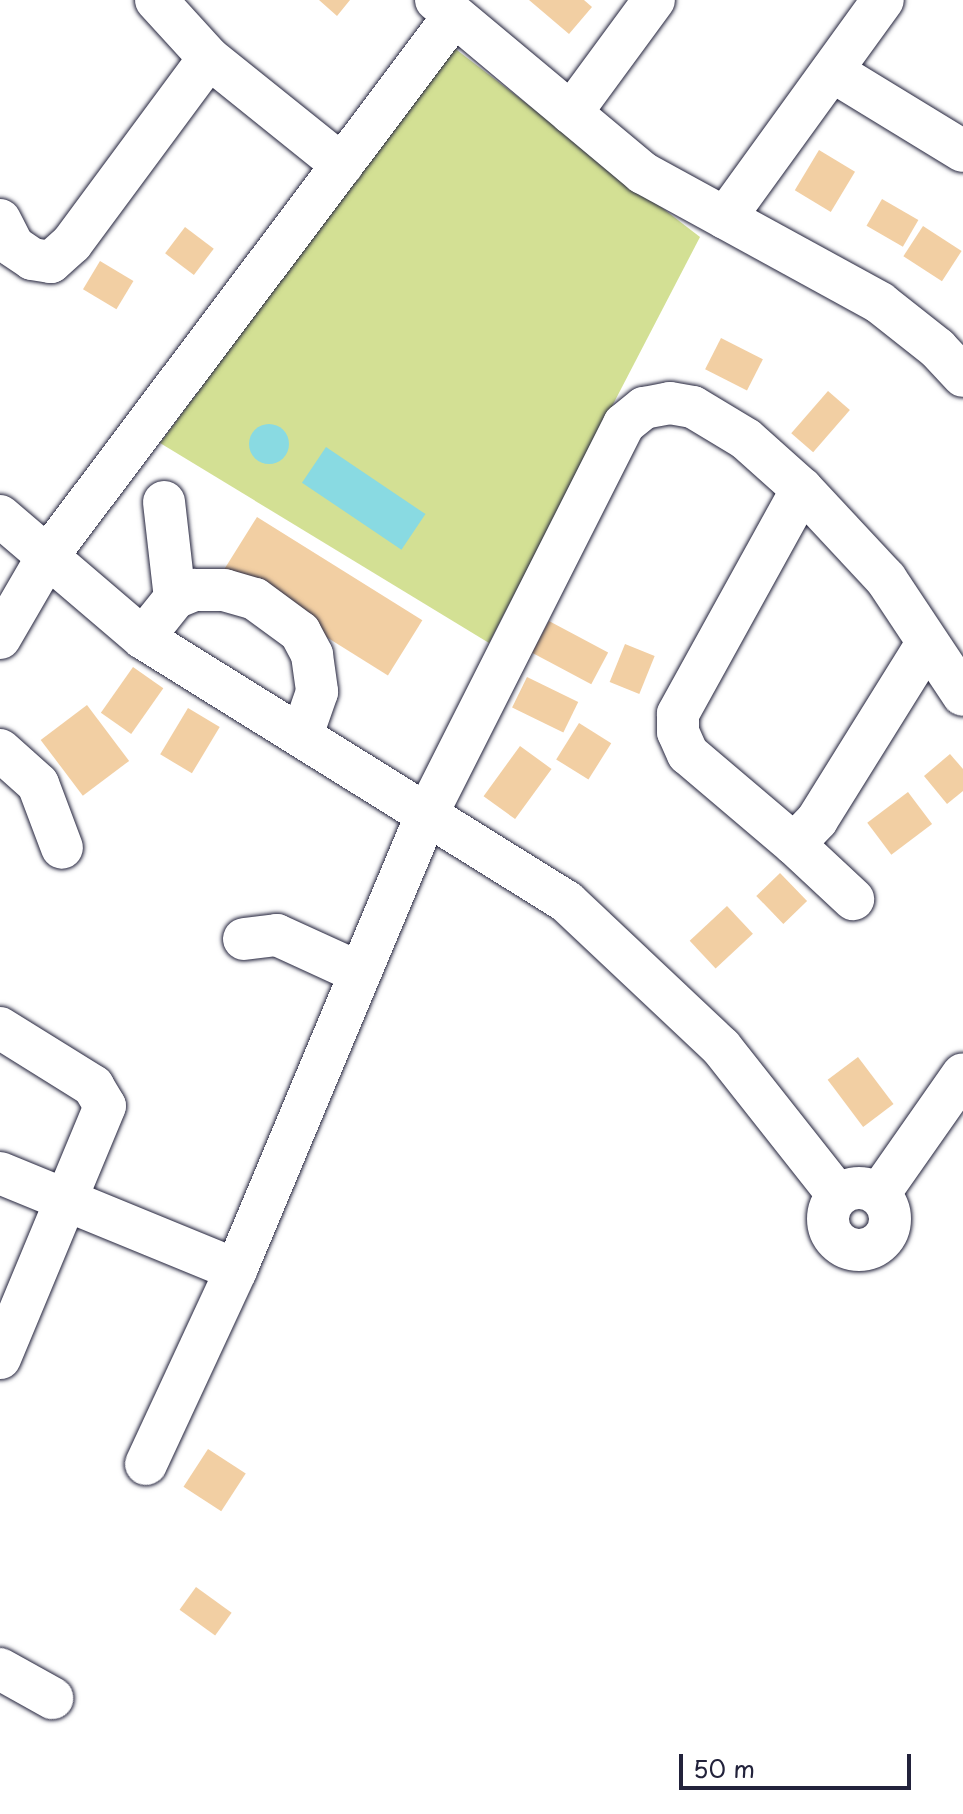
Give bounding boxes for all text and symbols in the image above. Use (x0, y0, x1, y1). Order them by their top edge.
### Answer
scale bar (683, 1738, 915, 1788)
text: 50 m (693, 1750, 755, 1786)

